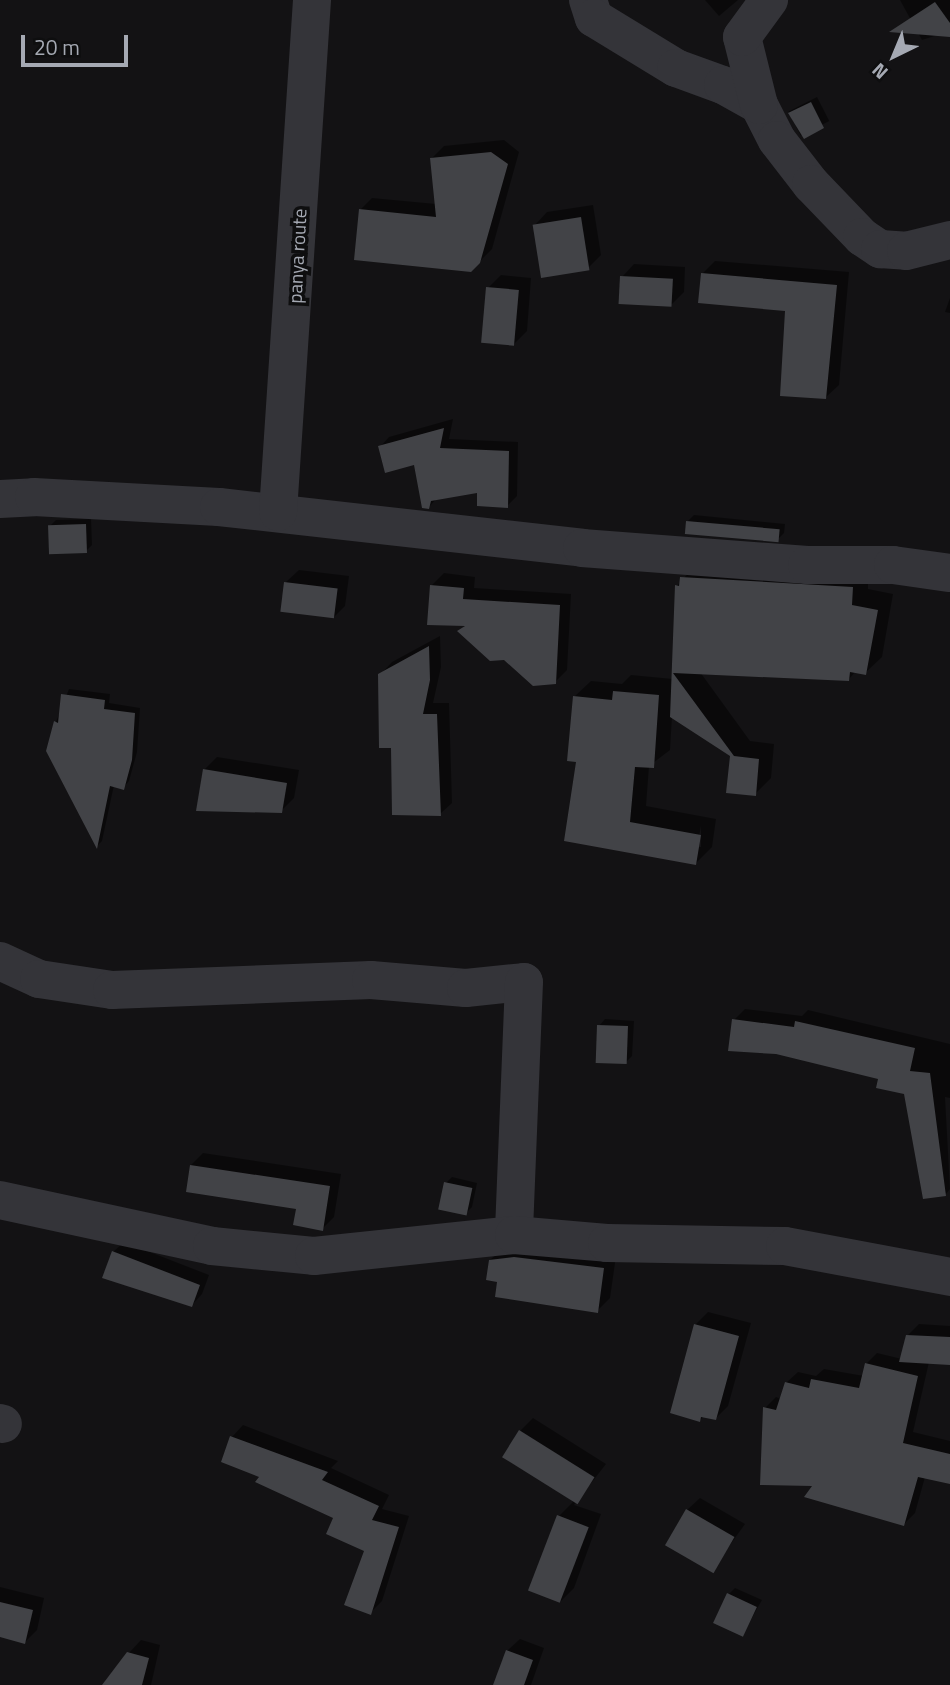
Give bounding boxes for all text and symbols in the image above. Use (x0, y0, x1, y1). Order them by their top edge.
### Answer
scale bar (24, 21, 131, 65)
north arrow (859, 21, 929, 91)
text: 20 m (34, 31, 80, 63)
text: N (865, 57, 894, 87)
street label: panya route (283, 208, 311, 304)

